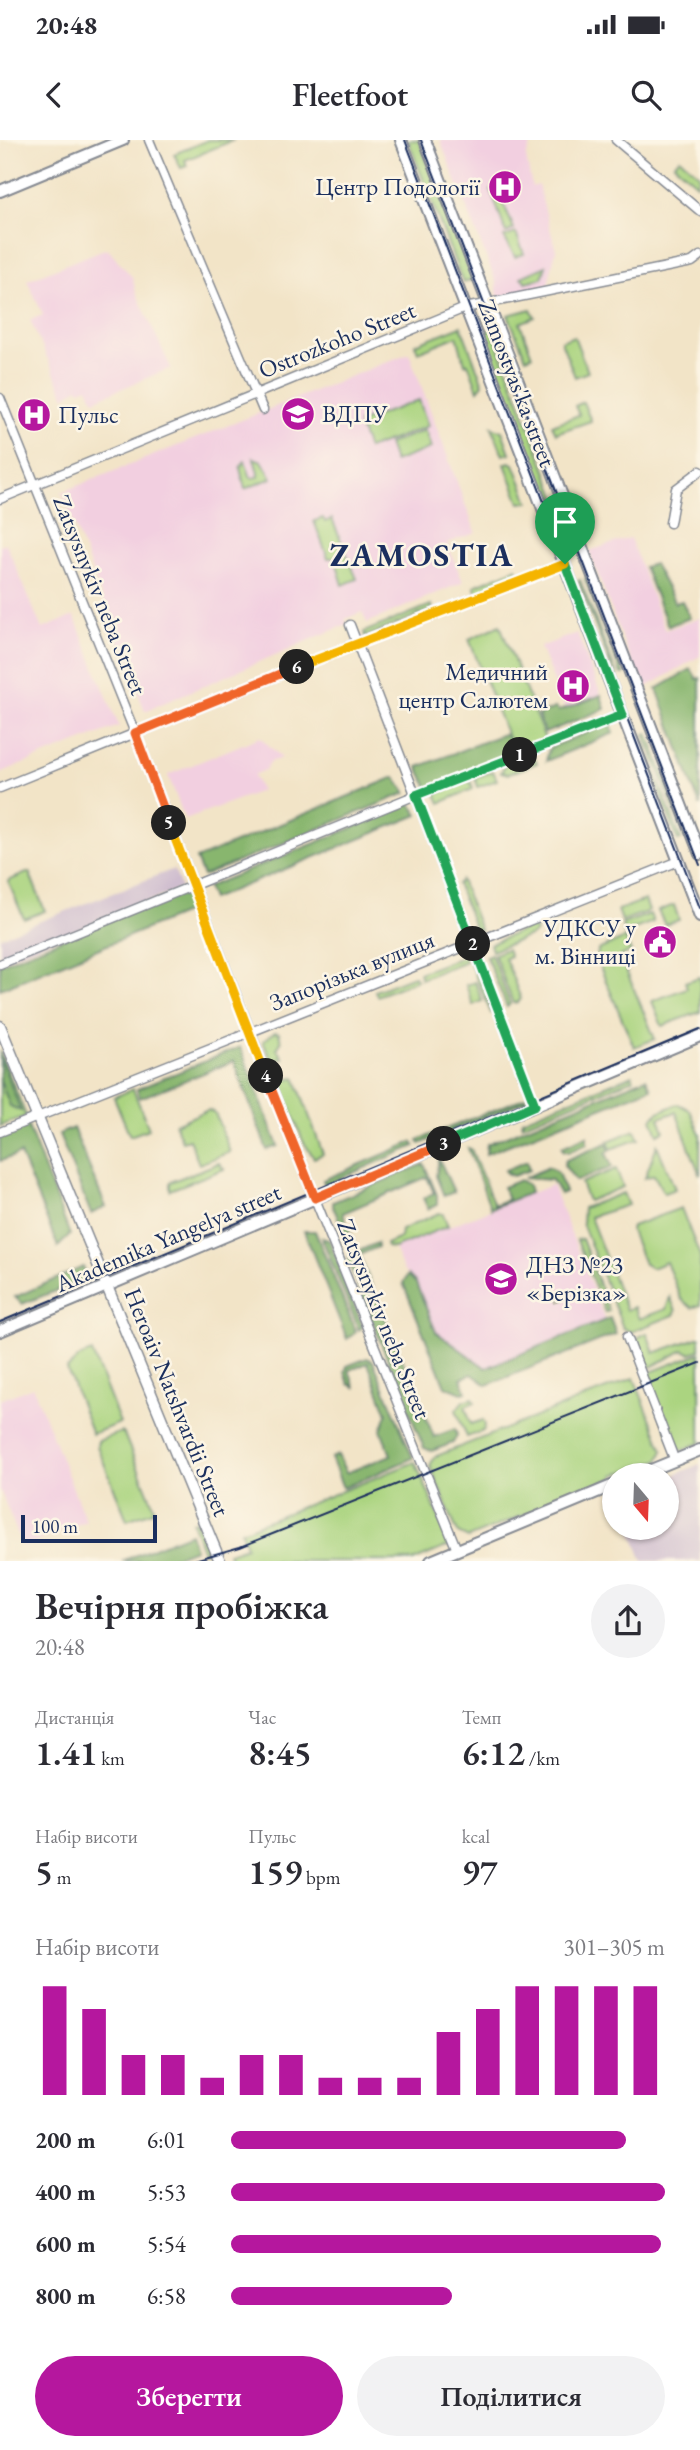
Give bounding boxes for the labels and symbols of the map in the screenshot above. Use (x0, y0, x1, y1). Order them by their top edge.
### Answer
hospital icon: Центр Подології (486, 168, 524, 206)
place label: Центр Подології (315, 171, 481, 202)
street label: Ostrozkoho Street (254, 294, 420, 385)
street label: Zamostyas'ka street (471, 295, 564, 471)
school or university icon: ВДПУ (279, 395, 317, 433)
hospital icon: Пульс (15, 396, 53, 434)
place label: ВДПУ (322, 398, 389, 429)
place label: Пульс (58, 399, 119, 430)
street label: Zatsysnykiv neba Street (46, 490, 155, 700)
pin (535, 492, 595, 564)
district label: ZAMOSTIA (330, 534, 514, 576)
pin: 6 (280, 650, 314, 684)
place label: Медичний центр Салютем (399, 656, 548, 715)
hospital icon: Медичний центр Салютем (554, 667, 592, 705)
pin: 1 (503, 738, 538, 772)
pin: 5 (152, 806, 186, 840)
place label: УДКСУ у м. Вінниці (535, 912, 636, 971)
street label: Запорізька вулиця (265, 923, 439, 1018)
public building icon: УДКСУ у м. Вінниці (641, 923, 679, 961)
pin: 2 (456, 926, 490, 962)
pin: 4 (248, 1058, 284, 1094)
pin: 3 (426, 1126, 462, 1161)
street label: Akademika Yangelya street (49, 1176, 286, 1300)
street label: Zatsysnykiv neba Street (330, 1214, 439, 1424)
place label: ДНЗ №23 «Берізка» (526, 1249, 626, 1308)
school or university icon: ДНЗ №23 «Берізка» (482, 1260, 520, 1298)
street label: Heroaiv Natshvardii Street (117, 1283, 238, 1521)
north arrow (602, 1463, 679, 1540)
scale bar (21, 1512, 158, 1544)

